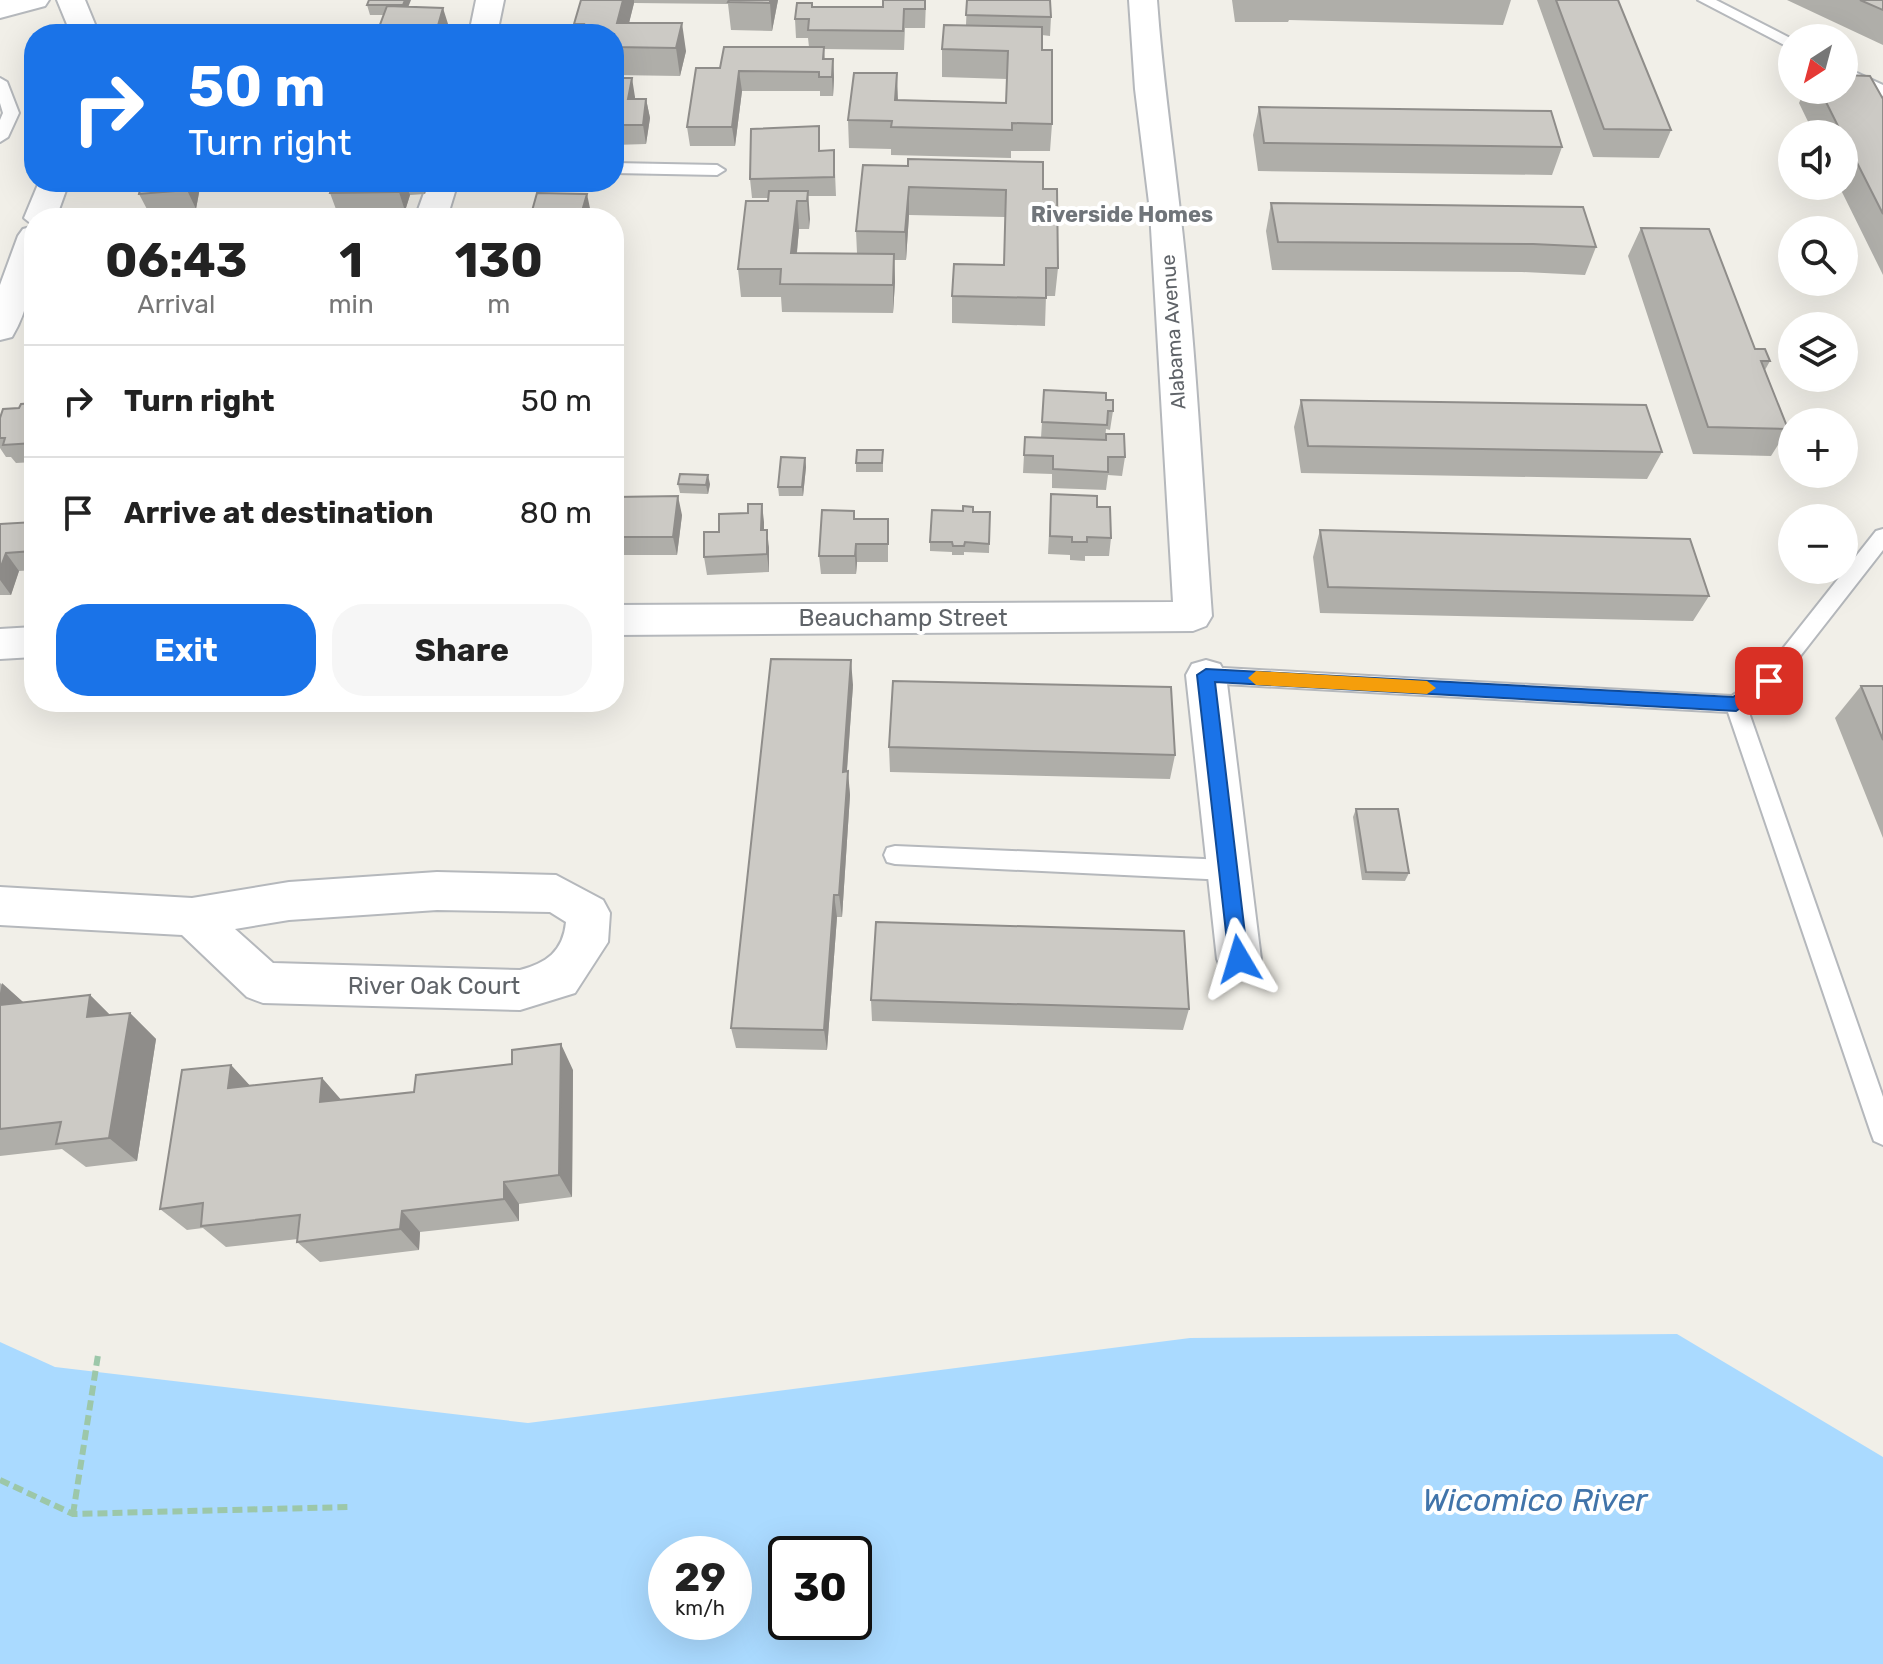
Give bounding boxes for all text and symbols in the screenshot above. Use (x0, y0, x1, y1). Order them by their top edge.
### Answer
north arrow (1778, 24, 1858, 104)
map controls (1778, 24, 1858, 584)
text: 50 m (188, 54, 325, 120)
icon: right (56, 56, 160, 160)
button: sound (1778, 120, 1858, 200)
text: Turn right (188, 121, 352, 164)
district label: Riverside Homes (1031, 201, 1213, 228)
button: search (1778, 216, 1858, 296)
text: 06:43 (105, 232, 247, 289)
text: 1 (339, 232, 363, 289)
text: 130 (455, 232, 543, 289)
street label: Alabama Avenue (1156, 254, 1190, 410)
text: Arrival (137, 289, 215, 320)
text: min (328, 289, 374, 320)
text: m (487, 289, 510, 320)
button: layers (1778, 312, 1858, 392)
icon: right (56, 379, 100, 423)
text: Turn right (124, 383, 275, 419)
text: 50 m (521, 383, 592, 419)
button: + (1778, 408, 1858, 488)
icon: arrive (56, 491, 100, 535)
text: Arrive at destination (124, 495, 434, 531)
text: 80 m (520, 495, 592, 531)
button: − (1778, 504, 1858, 584)
button: Exit (56, 604, 316, 696)
button: Share (332, 604, 592, 696)
street label: Beauchamp Street (798, 604, 1008, 632)
pin (1735, 647, 1803, 715)
icon: arrive (1747, 659, 1791, 703)
position arrow (1197, 917, 1281, 1001)
street label: River Oak Court (348, 972, 520, 1000)
water label: Wicomico River (1422, 1481, 1649, 1519)
speed limit sign: 30 (768, 1536, 872, 1640)
text: 29 (674, 1554, 726, 1601)
text: km/h (675, 1596, 725, 1620)

